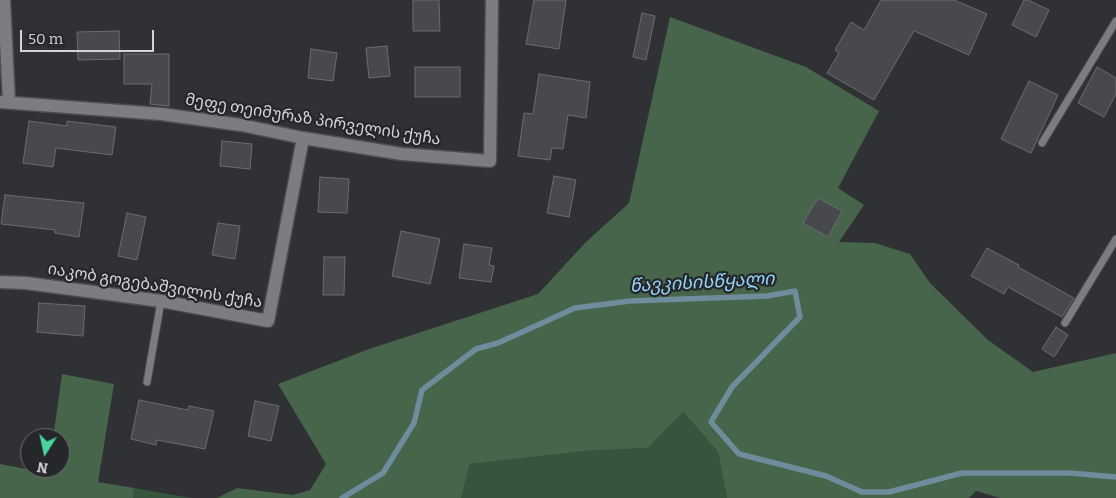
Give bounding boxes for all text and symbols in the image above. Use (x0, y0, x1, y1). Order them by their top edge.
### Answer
scale bar (22, 20, 156, 52)
text: 50 m (28, 30, 63, 48)
street label: მეფე თეიმურაზ პირველის ქუჩა (184, 90, 442, 150)
street label: იაკობ გოგებაშვილის ქუჩა (46, 260, 264, 312)
water label: წავკისისწყალი (629, 268, 775, 298)
north arrow (20, 428, 70, 478)
text: N (36, 458, 49, 477)

